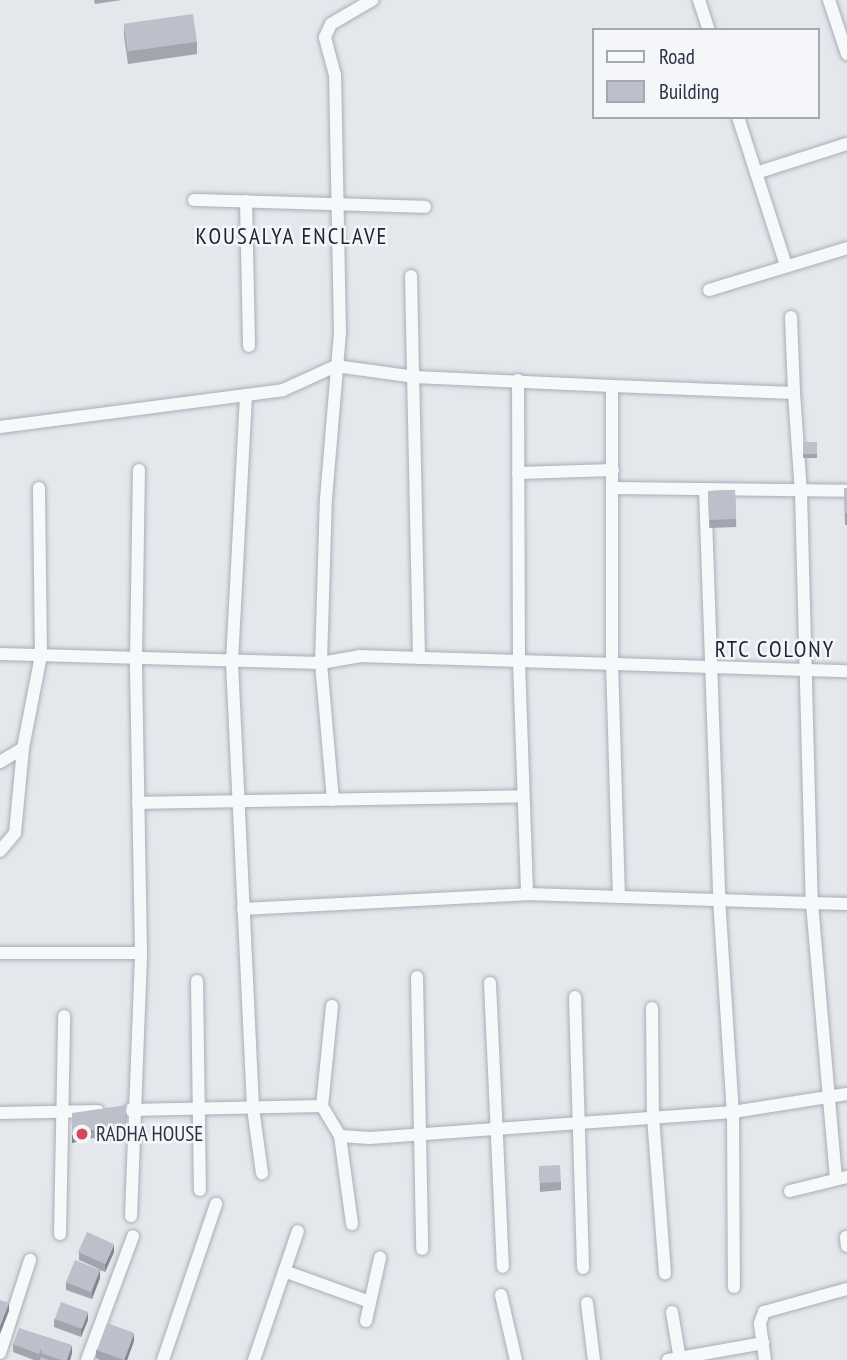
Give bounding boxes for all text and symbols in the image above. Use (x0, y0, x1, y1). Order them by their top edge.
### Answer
legend (592, 28, 819, 119)
text: Road (659, 43, 695, 70)
text: Building (659, 78, 719, 105)
district label: KOUSALYA ENCLAVE (197, 222, 387, 250)
district label: RTC COLONY (716, 635, 834, 663)
place label: RADHA HOUSE (96, 1121, 204, 1147)
marker: RADHA HOUSE (74, 1126, 90, 1142)

